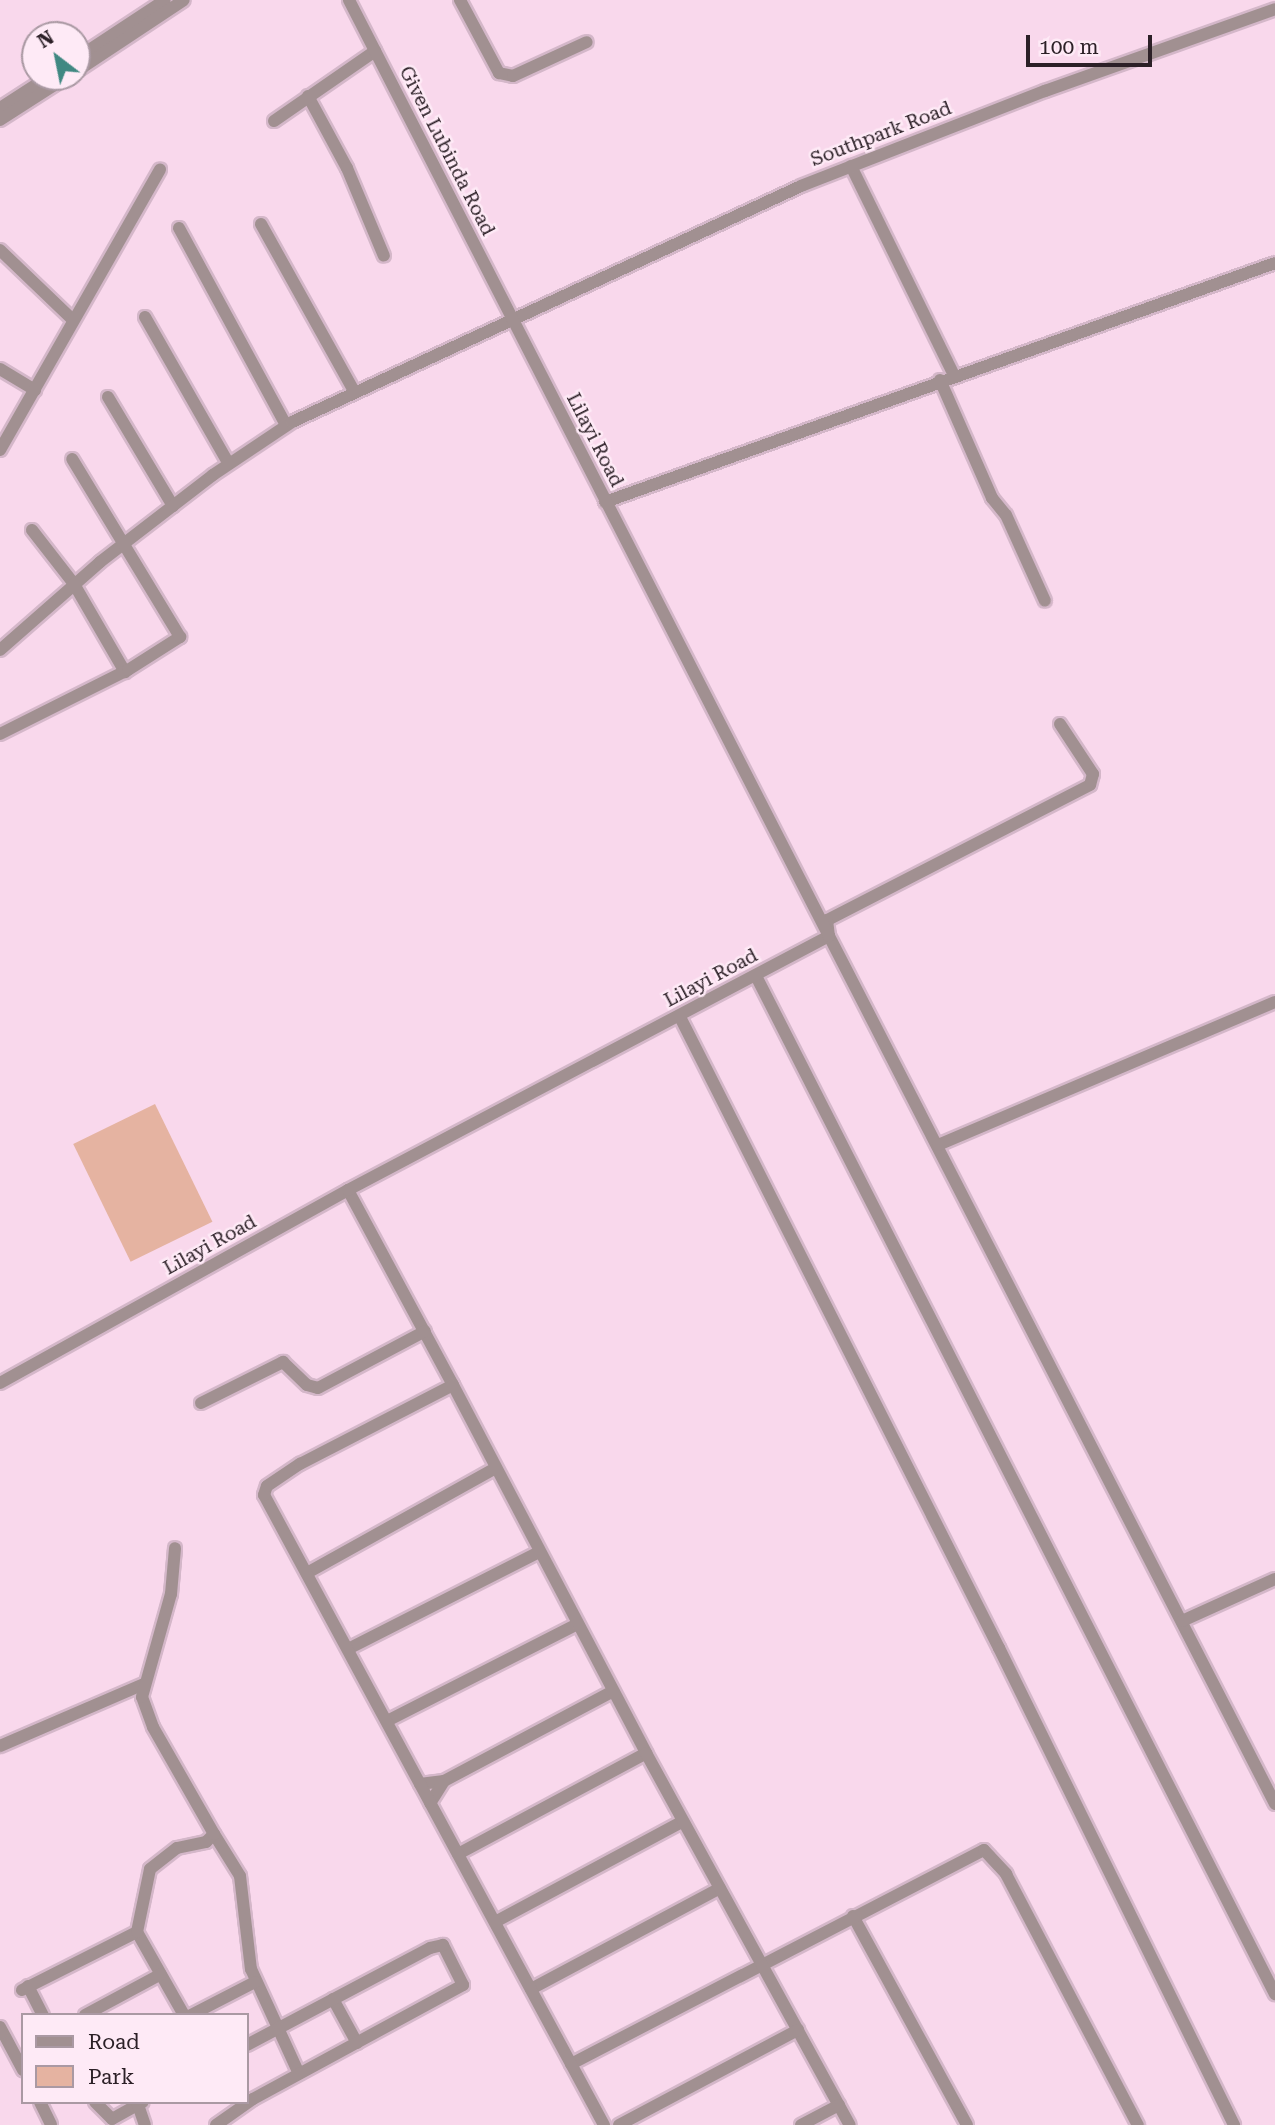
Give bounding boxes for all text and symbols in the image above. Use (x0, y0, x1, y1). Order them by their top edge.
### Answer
north arrow (21, 21, 91, 91)
scale bar (1030, 21, 1156, 65)
text: N (33, 26, 58, 53)
text: 100 m (1039, 35, 1099, 59)
street label: Given Lubinda Road (394, 63, 500, 239)
street label: Southpark Road (807, 97, 955, 171)
street label: Lilayi Road (562, 389, 628, 491)
street label: Lilayi Road (660, 944, 762, 1012)
street label: Lilayi Road (160, 1210, 260, 1280)
legend (21, 2013, 248, 2104)
text: Road (88, 2030, 140, 2054)
text: Park (88, 2065, 134, 2089)

